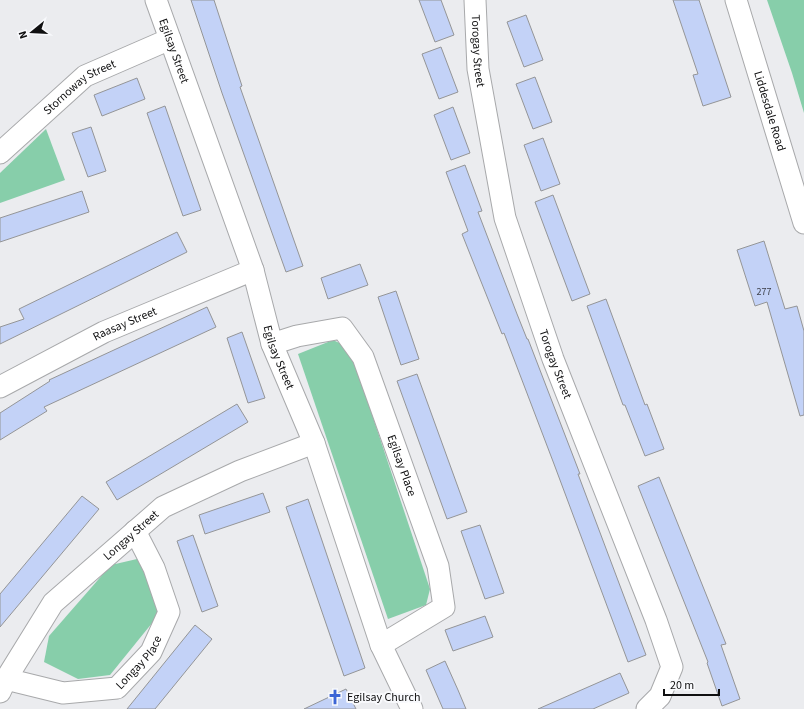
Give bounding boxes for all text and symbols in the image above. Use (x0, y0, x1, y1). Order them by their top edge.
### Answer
north arrow (12, 12, 52, 52)
street label: Torogay Street (467, 14, 489, 89)
street label: Egilsay Street (154, 16, 193, 86)
text: N (15, 29, 31, 41)
street label: Stornoway Street (40, 56, 118, 119)
street label: Liddesdale Road (749, 69, 790, 153)
house number: 277 (757, 285, 771, 299)
street label: Raasay Street (90, 303, 160, 345)
street label: Egilsay Street (259, 324, 298, 392)
street label: Torogay Street (535, 327, 576, 401)
street label: Egilsay Place (383, 432, 420, 499)
street label: Longay Street (100, 506, 163, 564)
street label: Longay Place (112, 633, 166, 693)
scale bar (664, 671, 719, 697)
text: 20 m (670, 677, 694, 694)
church icon: Egilsay Church (326, 688, 344, 706)
place label: Egilsay Church (347, 689, 420, 706)

